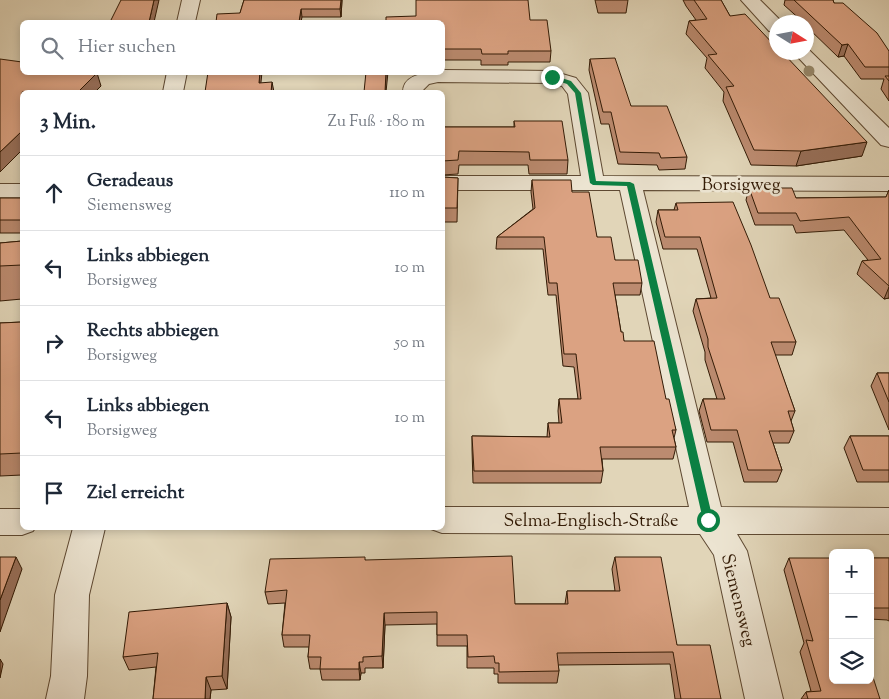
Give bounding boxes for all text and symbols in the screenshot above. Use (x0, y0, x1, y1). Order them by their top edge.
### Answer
north arrow (769, 15, 814, 60)
search box (20, 20, 445, 75)
icon: search (38, 34, 66, 62)
text: Hier suchen (78, 34, 176, 61)
route end (541, 66, 564, 89)
text: 3 Min. (40, 108, 96, 138)
text: Zu Fuß · 180 m (328, 111, 425, 134)
text: Geradeaus (87, 168, 173, 195)
street label: Borsigweg (702, 173, 781, 199)
icon: ahead (40, 179, 68, 207)
text: 110 m (389, 182, 425, 205)
text: Siemensweg (87, 195, 172, 218)
text: Links abbiegen (87, 243, 210, 270)
icon: left (40, 254, 68, 282)
text: 10 m (395, 257, 425, 280)
text: Borsigweg (87, 270, 157, 293)
text: Rechts abbiegen (87, 318, 219, 345)
icon: right (40, 329, 68, 357)
text: 50 m (394, 332, 425, 355)
text: Borsigweg (87, 345, 157, 368)
text: Links abbiegen (87, 393, 210, 420)
icon: left (40, 404, 68, 432)
text: 10 m (395, 407, 425, 430)
text: Borsigweg (87, 420, 157, 443)
icon: arrive (40, 479, 68, 507)
text: Ziel erreicht (87, 480, 184, 507)
street label: Selma-Englisch-Straße (504, 509, 678, 535)
route start (697, 509, 720, 532)
map controls (829, 549, 874, 684)
button: + (829, 549, 874, 594)
street label: Siemensweg (713, 551, 761, 650)
button: − (829, 594, 874, 639)
button: layers (829, 639, 874, 684)

